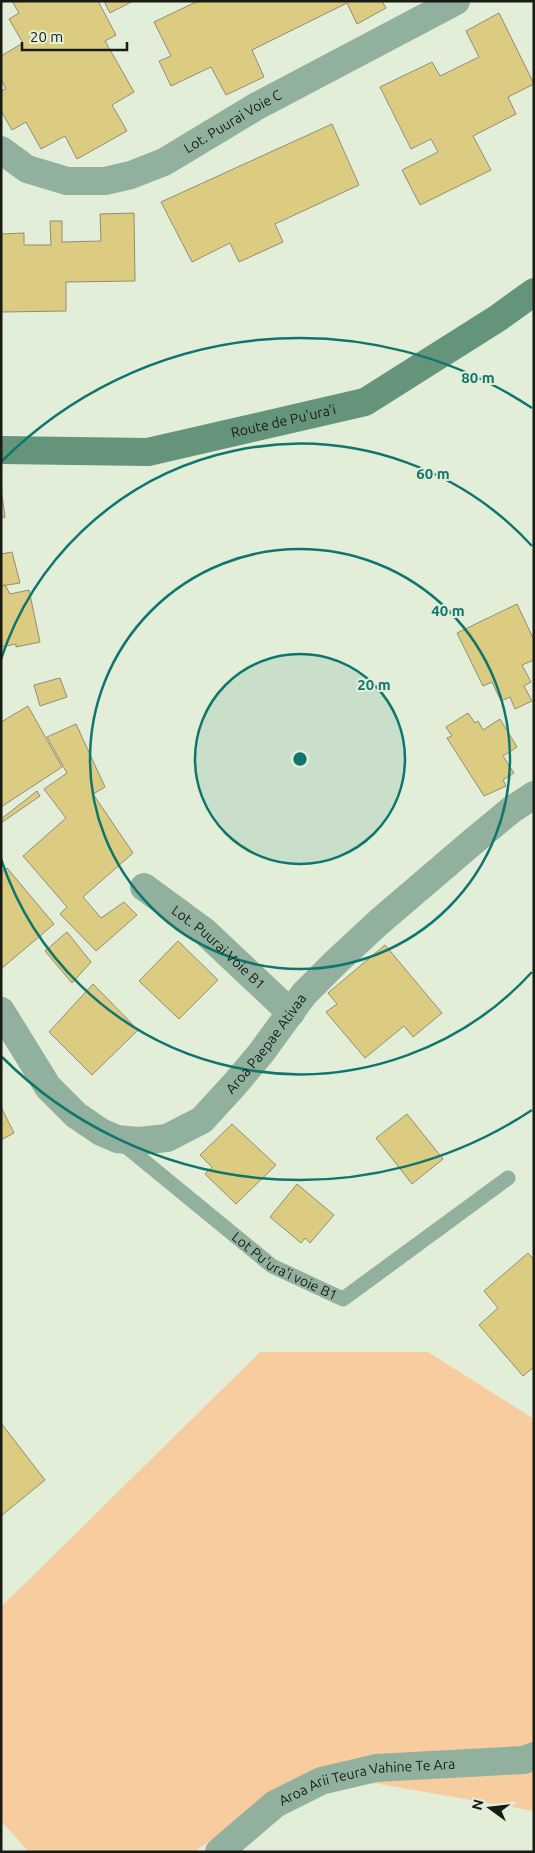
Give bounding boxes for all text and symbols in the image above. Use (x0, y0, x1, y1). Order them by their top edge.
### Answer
scale bar (22, 20, 128, 52)
text: 20 m (30, 28, 63, 45)
street label: Lot. Puurai Voie C (181, 86, 285, 156)
text: 80 m (461, 369, 495, 386)
street label: Route de Pu'ura'i (229, 401, 338, 441)
text: 60 m (416, 465, 450, 482)
text: 40 m (431, 602, 465, 619)
text: 20 m (357, 676, 391, 693)
centre of rings (291, 750, 309, 768)
street label: Lot. Puurai Voie B1 (169, 902, 268, 992)
street label: Aroa Paepae Ativaa (222, 991, 309, 1097)
street label: Lot Pu'ura'i voie B1 (229, 1229, 340, 1303)
street label: Aroa Arii Teura Vahine Te Ara (276, 1756, 456, 1809)
north arrow (465, 1783, 515, 1833)
text: N (468, 1798, 487, 1812)

